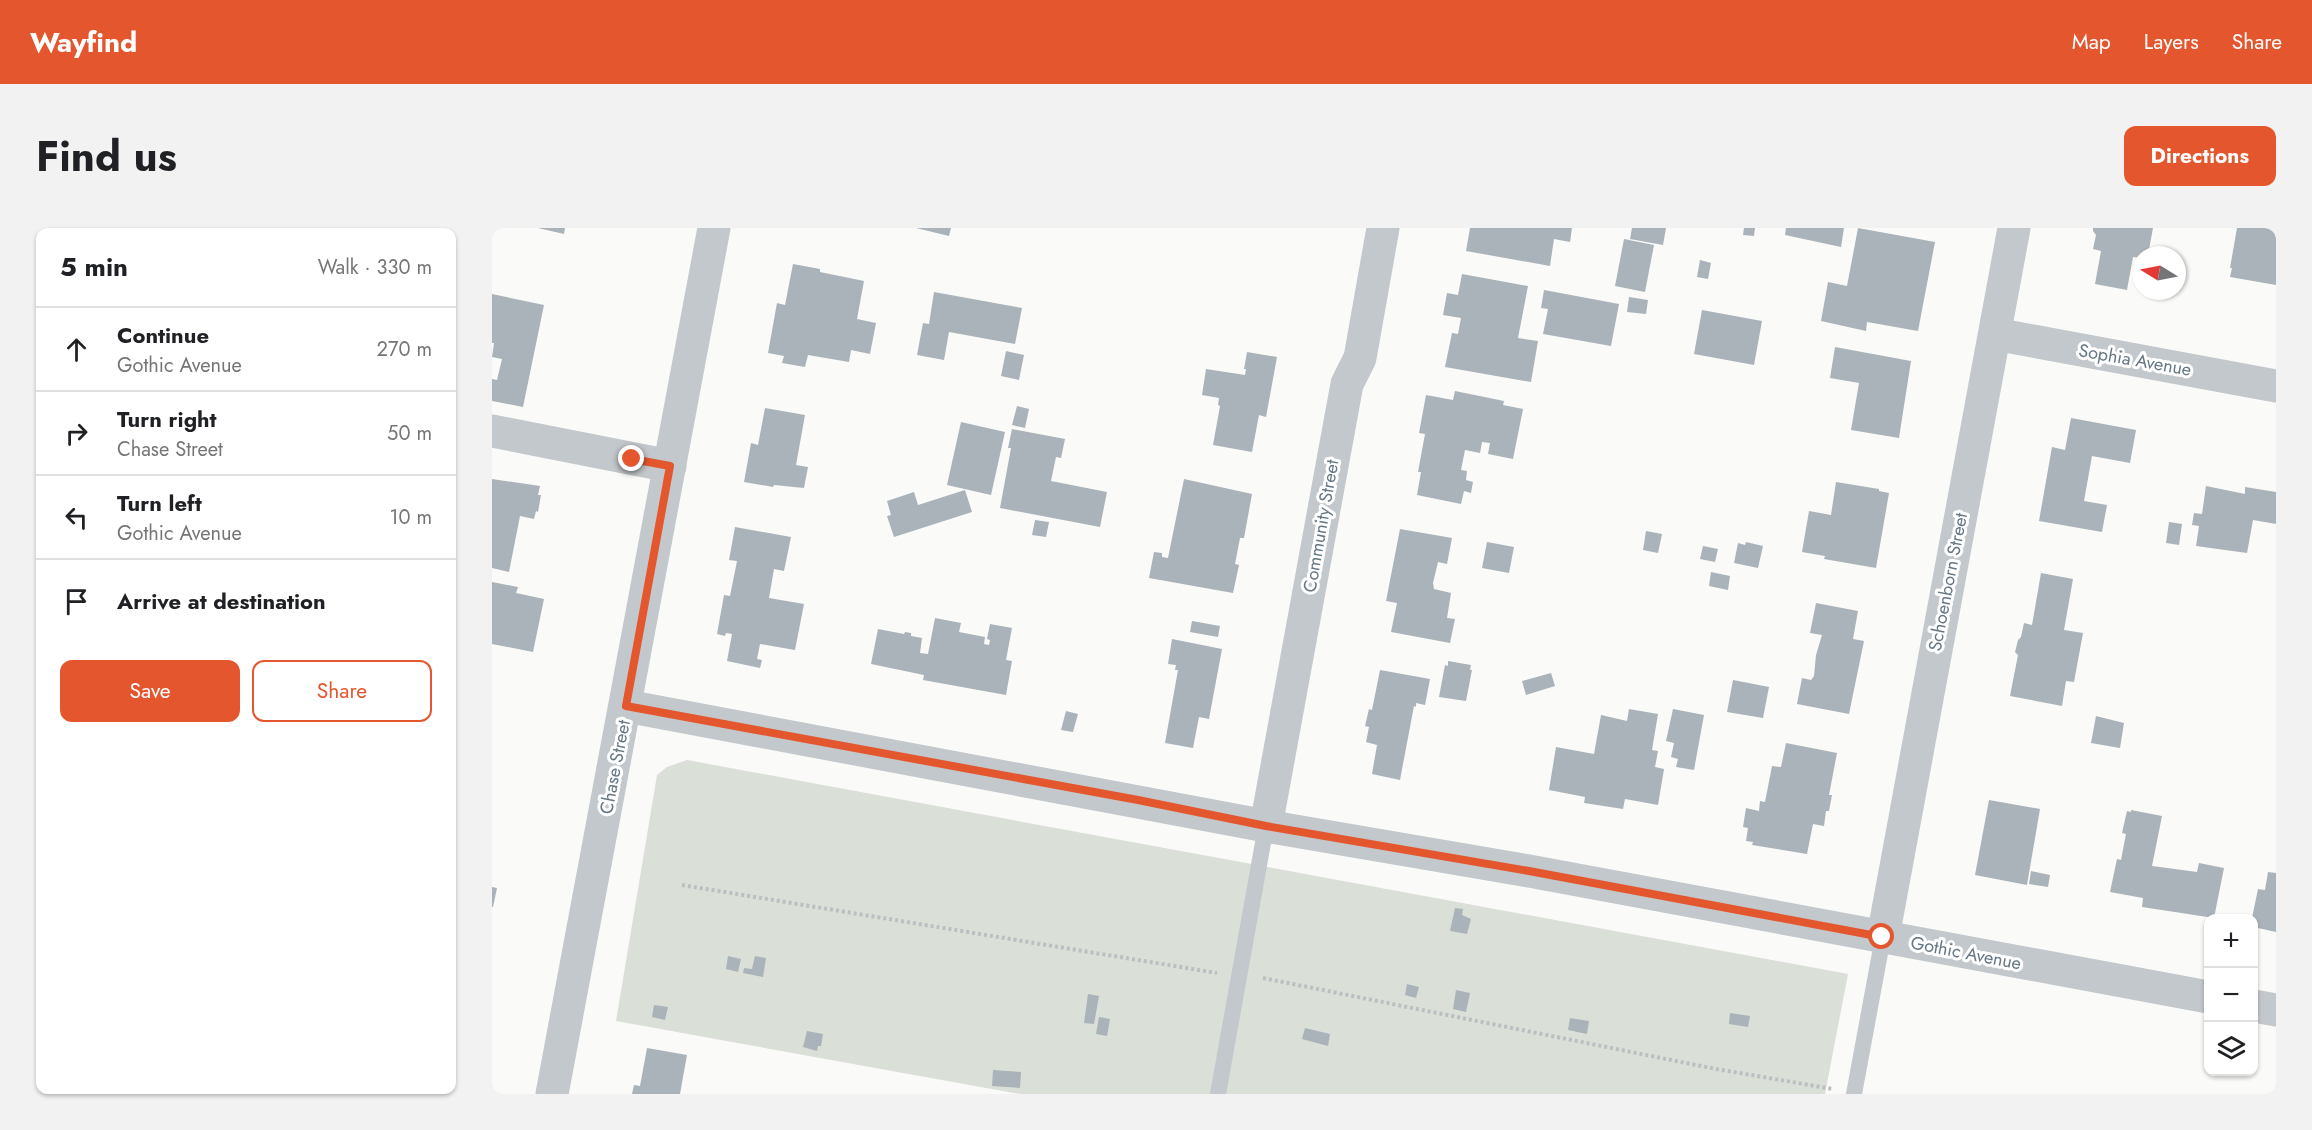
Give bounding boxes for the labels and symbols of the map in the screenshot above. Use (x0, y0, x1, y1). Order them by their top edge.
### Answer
north arrow (2132, 246, 2186, 300)
street label: Sophia Avenue (2077, 337, 2193, 383)
route end (618, 445, 644, 471)
street label: Community Street (1297, 457, 1346, 594)
street label: Schoenborn Street (1922, 510, 1974, 653)
street label: Chase Street (593, 717, 637, 816)
route start (1868, 923, 1894, 949)
street label: Gothic Avenue (1908, 930, 2024, 976)

